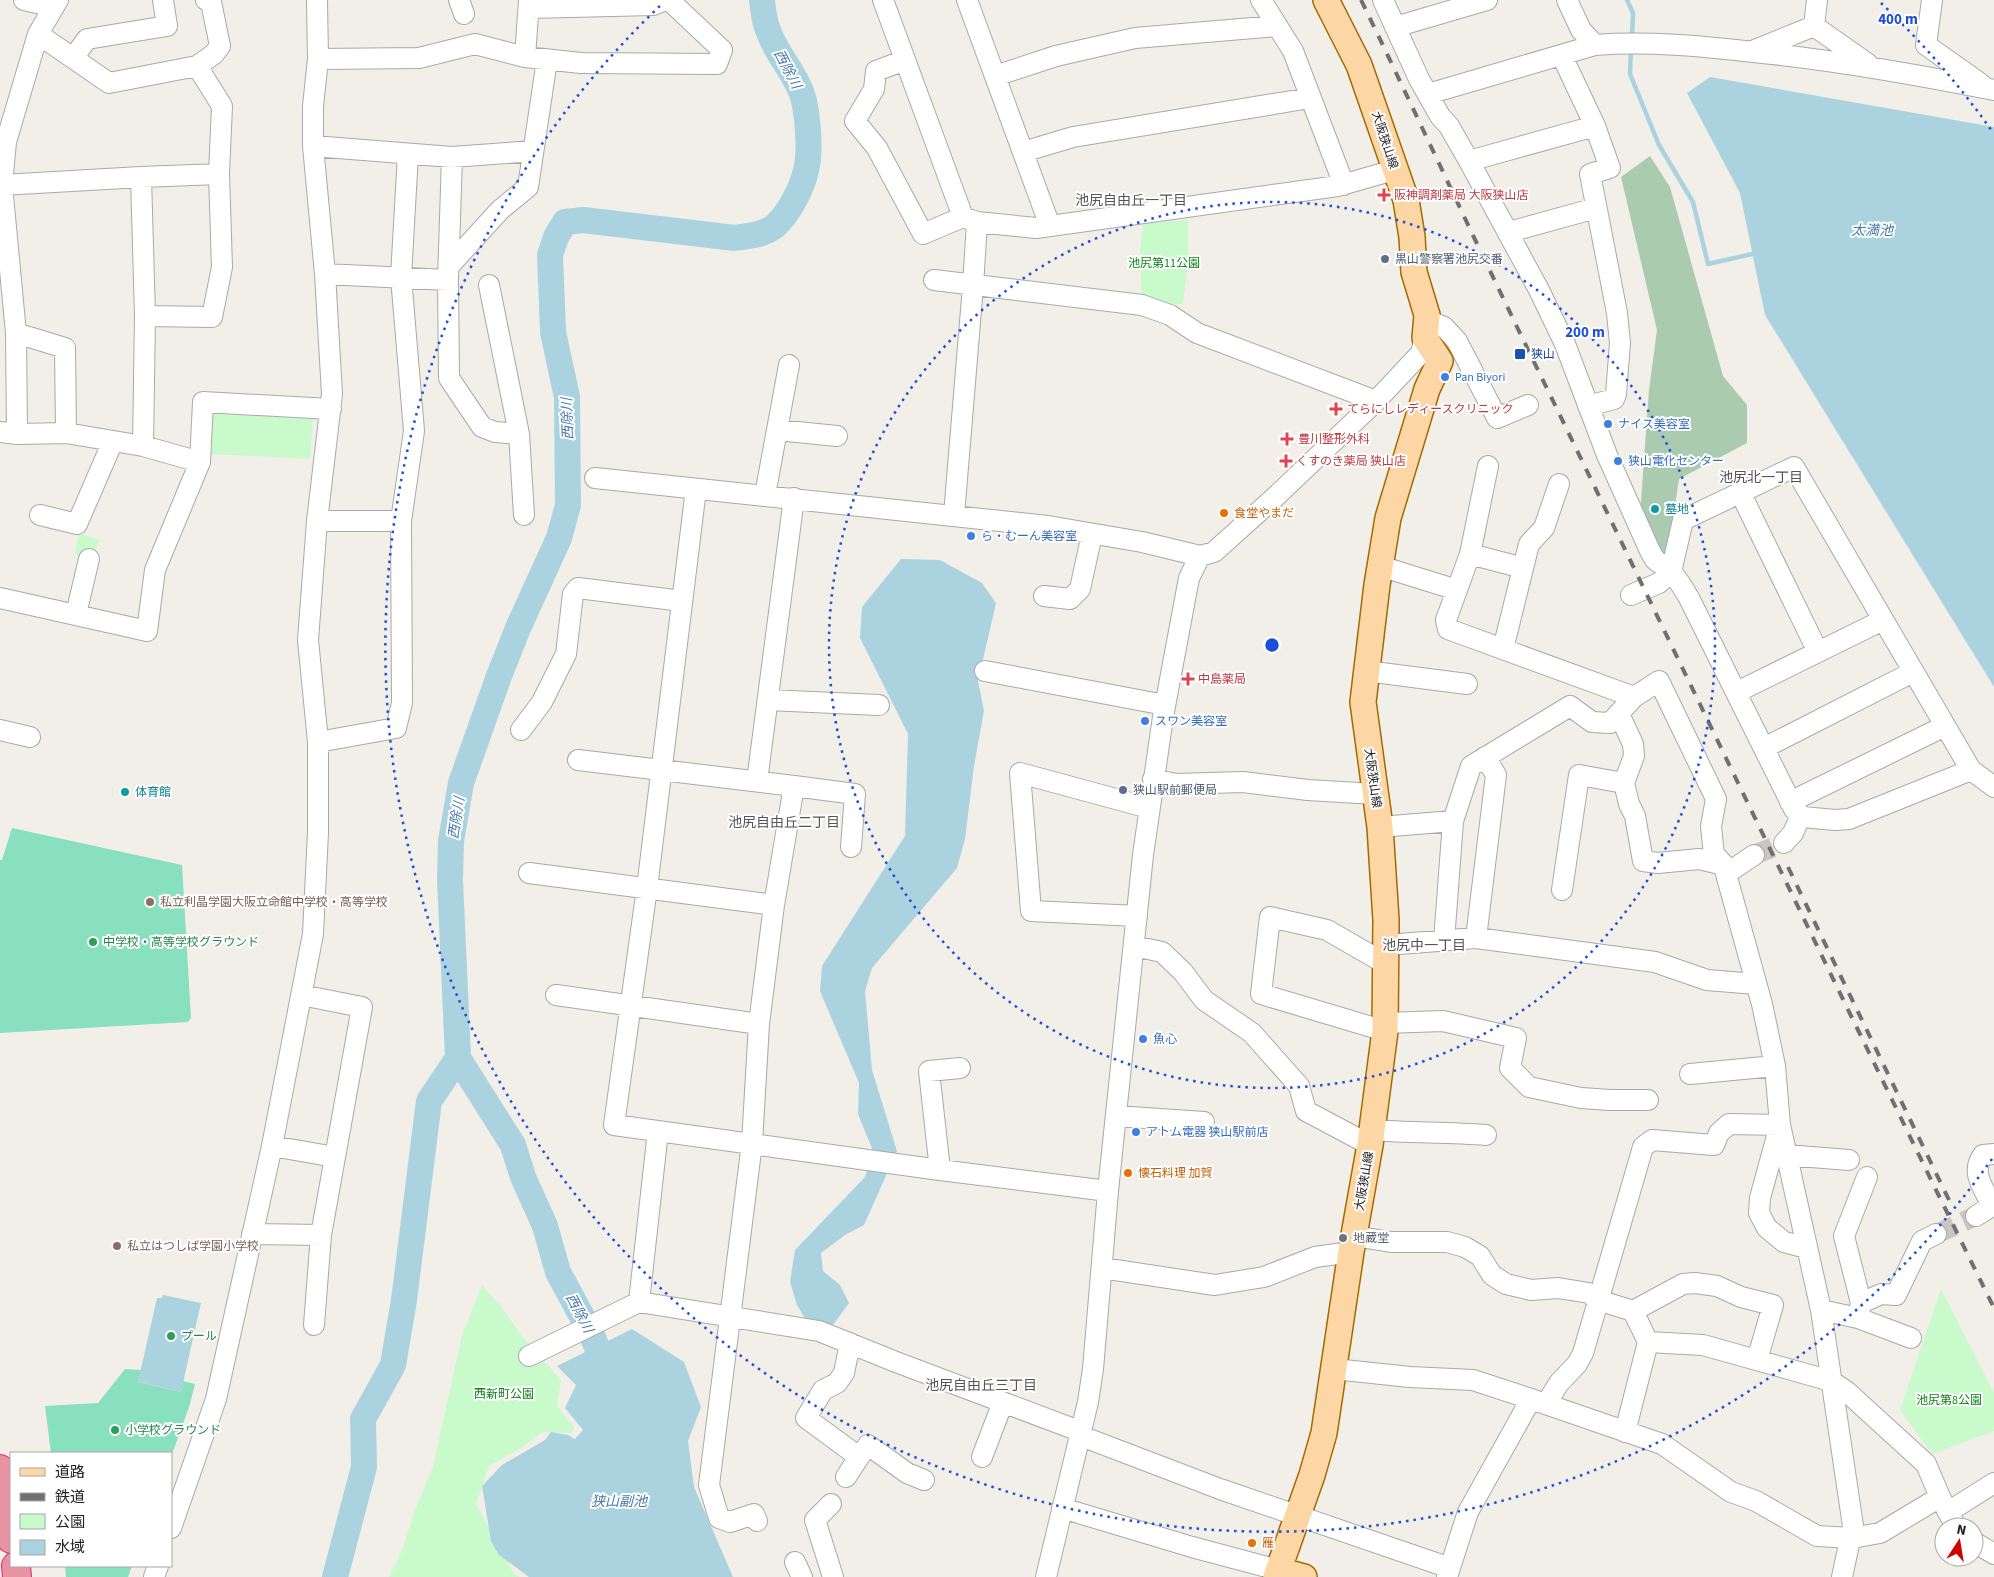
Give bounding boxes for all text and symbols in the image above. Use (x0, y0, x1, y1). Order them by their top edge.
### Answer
text: 400 m (1878, 9, 1918, 30)
water label: 西除川 (768, 46, 807, 94)
street label: 大阪狭山線 (1367, 109, 1402, 171)
place label: 阪神調剤薬局 大阪狭山店 (1394, 187, 1528, 204)
marker: 阪神調剤薬局 大阪狭山店 (1378, 189, 1390, 201)
district label: 池尻自由丘一丁目 (1075, 191, 1187, 211)
water label: 太満池 (1851, 221, 1895, 241)
place label: 黒山警察署池尻交番 (1395, 251, 1503, 268)
marker: 黒山警察署池尻交番 (1379, 253, 1391, 265)
park label: 池尻第11公園 (1128, 255, 1200, 272)
text: 200 m (1565, 322, 1605, 343)
place label: 狭山 (1531, 346, 1555, 363)
marker: 狭山 (1513, 347, 1527, 361)
place label: Pan Biyori (1455, 369, 1506, 386)
marker: Pan Biyori (1439, 371, 1451, 383)
water label: 西除川 (557, 396, 579, 440)
place label: てらにしレディースクリニック (1347, 401, 1514, 418)
marker: てらにしレディースクリニック (1329, 402, 1343, 416)
place label: ナイス美容室 (1618, 416, 1690, 433)
marker: ナイス美容室 (1602, 418, 1614, 430)
place label: 豊川整形外科 (1298, 431, 1370, 448)
marker: 豊川整形外科 (1280, 432, 1294, 446)
place label: くすのき薬局 狭山店 (1296, 453, 1406, 470)
place label: 狭山電化センター (1628, 453, 1724, 470)
marker: くすのき薬局 狭山店 (1280, 455, 1292, 467)
marker: 狭山電化センター (1612, 455, 1624, 467)
district label: 池尻北一丁目 (1719, 468, 1803, 488)
place label: 墓地 (1665, 501, 1689, 518)
marker: 墓地 (1649, 503, 1661, 515)
place label: 食堂やまだ (1234, 505, 1294, 522)
marker: 食堂やまだ (1218, 507, 1230, 519)
place label: ら・むーん美容室 (981, 528, 1077, 545)
marker: ら・むーん美容室 (965, 530, 977, 542)
centre of rings (1263, 636, 1281, 654)
place label: 中島薬局 (1198, 671, 1246, 688)
marker: 中島薬局 (1182, 673, 1194, 685)
place label: スワン美容室 (1155, 713, 1227, 730)
marker: スワン美容室 (1139, 715, 1151, 727)
street label: 大阪狭山線 (1360, 747, 1385, 809)
place label: 狭山駅前郵便局 (1133, 782, 1217, 799)
place label: 体育館 (135, 784, 171, 801)
marker: 狭山駅前郵便局 (1117, 784, 1129, 796)
marker: 体育館 (119, 786, 131, 798)
water label: 西除川 (444, 794, 470, 840)
district label: 池尻自由丘二丁目 (728, 813, 840, 833)
place label: 私立利晶学園大阪立命館中学校・高等学校 (160, 894, 388, 911)
marker: 私立利晶学園大阪立命館中学校・高等学校 (144, 896, 156, 908)
place label: 中学校・高等学校グラウンド (103, 934, 259, 951)
marker: 中学校・高等学校グラウンド (87, 936, 99, 948)
district label: 池尻中一丁目 (1382, 936, 1466, 956)
place label: 魚心 (1153, 1031, 1177, 1048)
marker: 魚心 (1137, 1033, 1149, 1045)
place label: アトム電器 狭山駅前店 (1146, 1124, 1268, 1141)
marker: アトム電器 狭山駅前店 (1130, 1126, 1142, 1138)
street label: 大阪狭山線 (1351, 1150, 1378, 1212)
place label: 懐石料理 加賀 (1138, 1165, 1212, 1182)
marker: 懐石料理 加賀 (1122, 1167, 1134, 1179)
place label: 地蔵堂 (1353, 1230, 1389, 1247)
marker: 地蔵堂 (1337, 1232, 1349, 1244)
place label: 私立はつしば学園小学校 (127, 1238, 259, 1255)
marker: 私立はつしば学園小学校 (111, 1240, 123, 1252)
water label: 西除川 (560, 1290, 599, 1338)
place label: プール (181, 1328, 217, 1345)
marker: プール (165, 1330, 177, 1342)
district label: 池尻自由丘三丁目 (925, 1376, 1037, 1396)
park label: 西新町公園 (474, 1386, 534, 1403)
park label: 池尻第8公園 (1916, 1392, 1982, 1409)
place label: 小学校グラウンド (125, 1422, 221, 1439)
marker: 小学校グラウンド (109, 1424, 121, 1436)
legend (10, 1452, 172, 1567)
text: 道路 (55, 1462, 85, 1483)
text: 鉄道 (55, 1487, 85, 1508)
water label: 狭山副池 (591, 1492, 649, 1512)
text: 公園 (55, 1512, 85, 1533)
north arrow (1934, 1517, 1984, 1567)
text: N (1955, 1520, 1968, 1541)
place label: 雁 (1262, 1535, 1274, 1552)
text: 水域 (55, 1537, 85, 1558)
marker: 雁 (1246, 1537, 1258, 1549)

